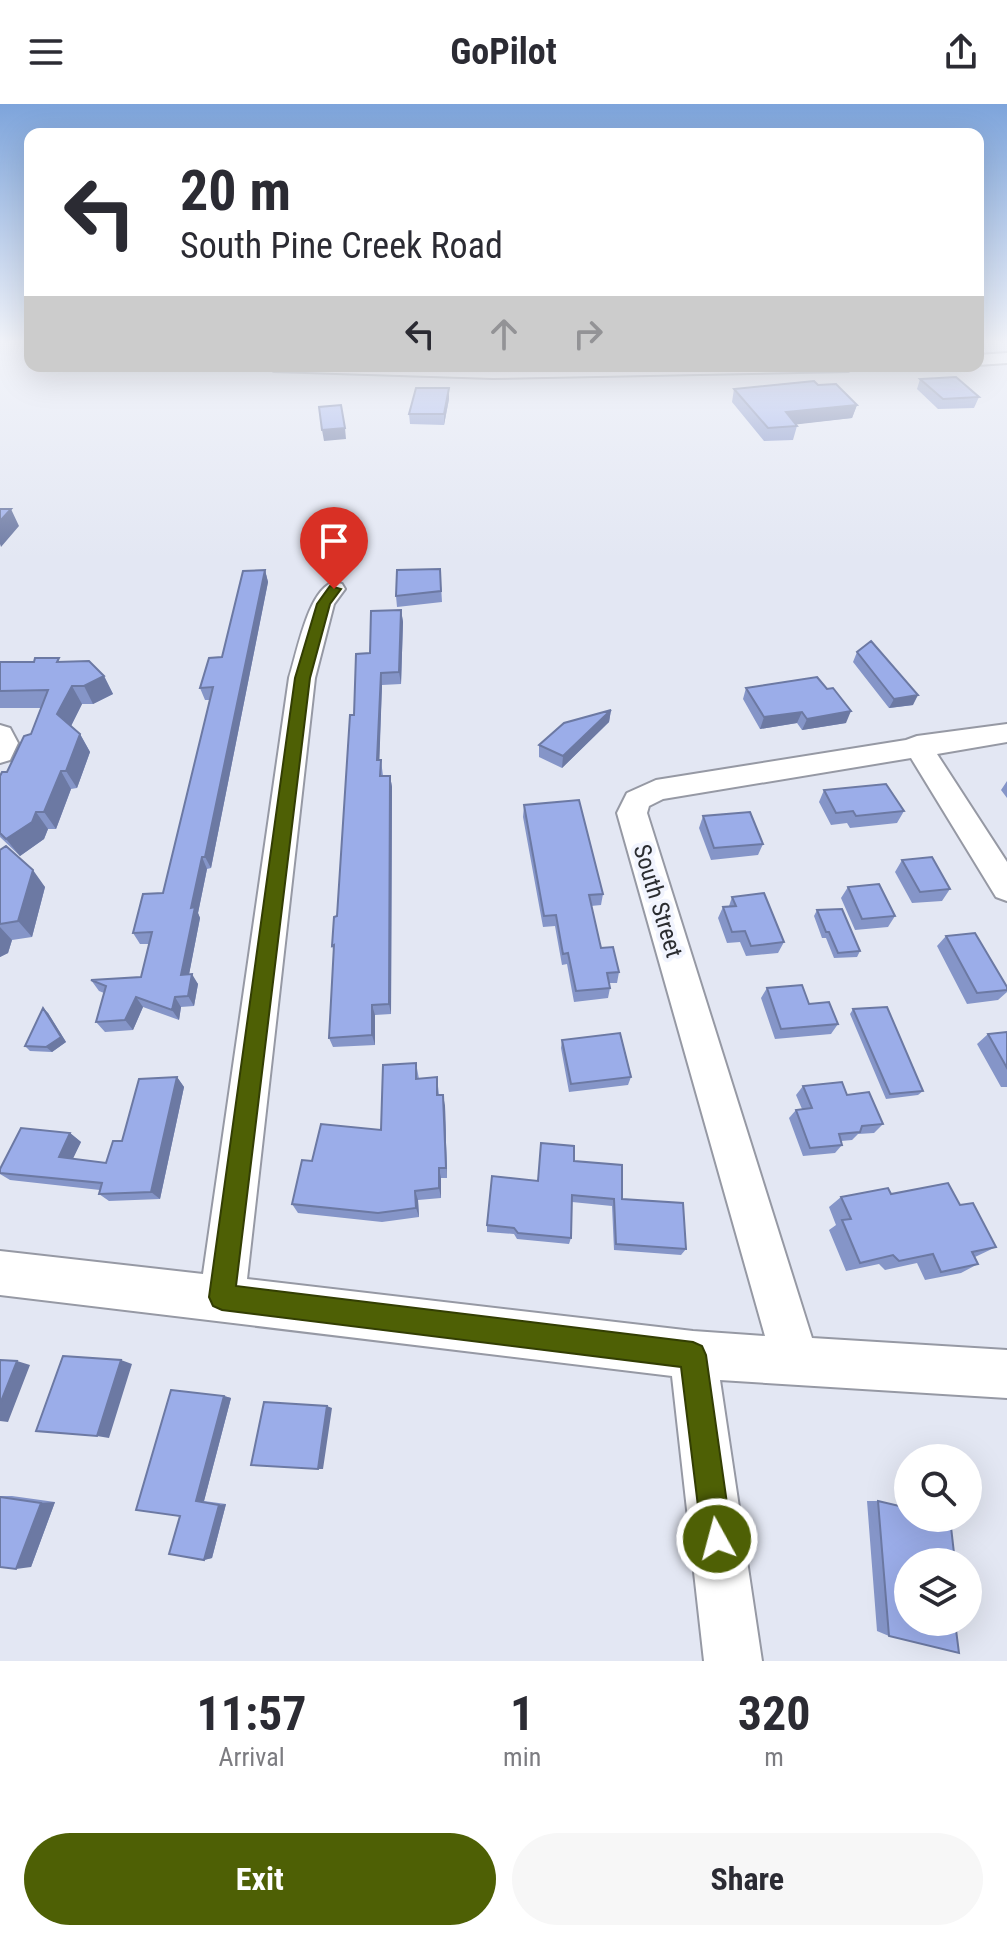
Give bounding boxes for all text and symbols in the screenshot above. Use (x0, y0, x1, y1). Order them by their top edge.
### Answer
icon: menu (24, 30, 68, 74)
icon: share (939, 30, 983, 74)
text: GoPilot (450, 31, 557, 73)
text: 20 m (180, 158, 291, 224)
icon: left (48, 160, 152, 264)
text: South Pine Creek Road (180, 225, 503, 267)
icon: left (398, 312, 442, 356)
icon: ahead (482, 312, 526, 356)
icon: right (566, 312, 610, 356)
pin (300, 507, 368, 589)
icon: arrive (312, 519, 356, 563)
street label: South Street (628, 841, 688, 961)
map controls (894, 1444, 982, 1636)
button: search (894, 1444, 982, 1532)
position arrow (675, 1497, 759, 1581)
button: layers (894, 1548, 982, 1636)
text: 11:57 (196, 1685, 307, 1742)
text: 1 (510, 1685, 534, 1742)
text: 320 (738, 1685, 810, 1742)
text: Arrival (218, 1742, 285, 1772)
text: min (503, 1742, 541, 1772)
text: m (764, 1742, 784, 1772)
button: Exit (24, 1833, 496, 1925)
button: Share (512, 1833, 983, 1925)

